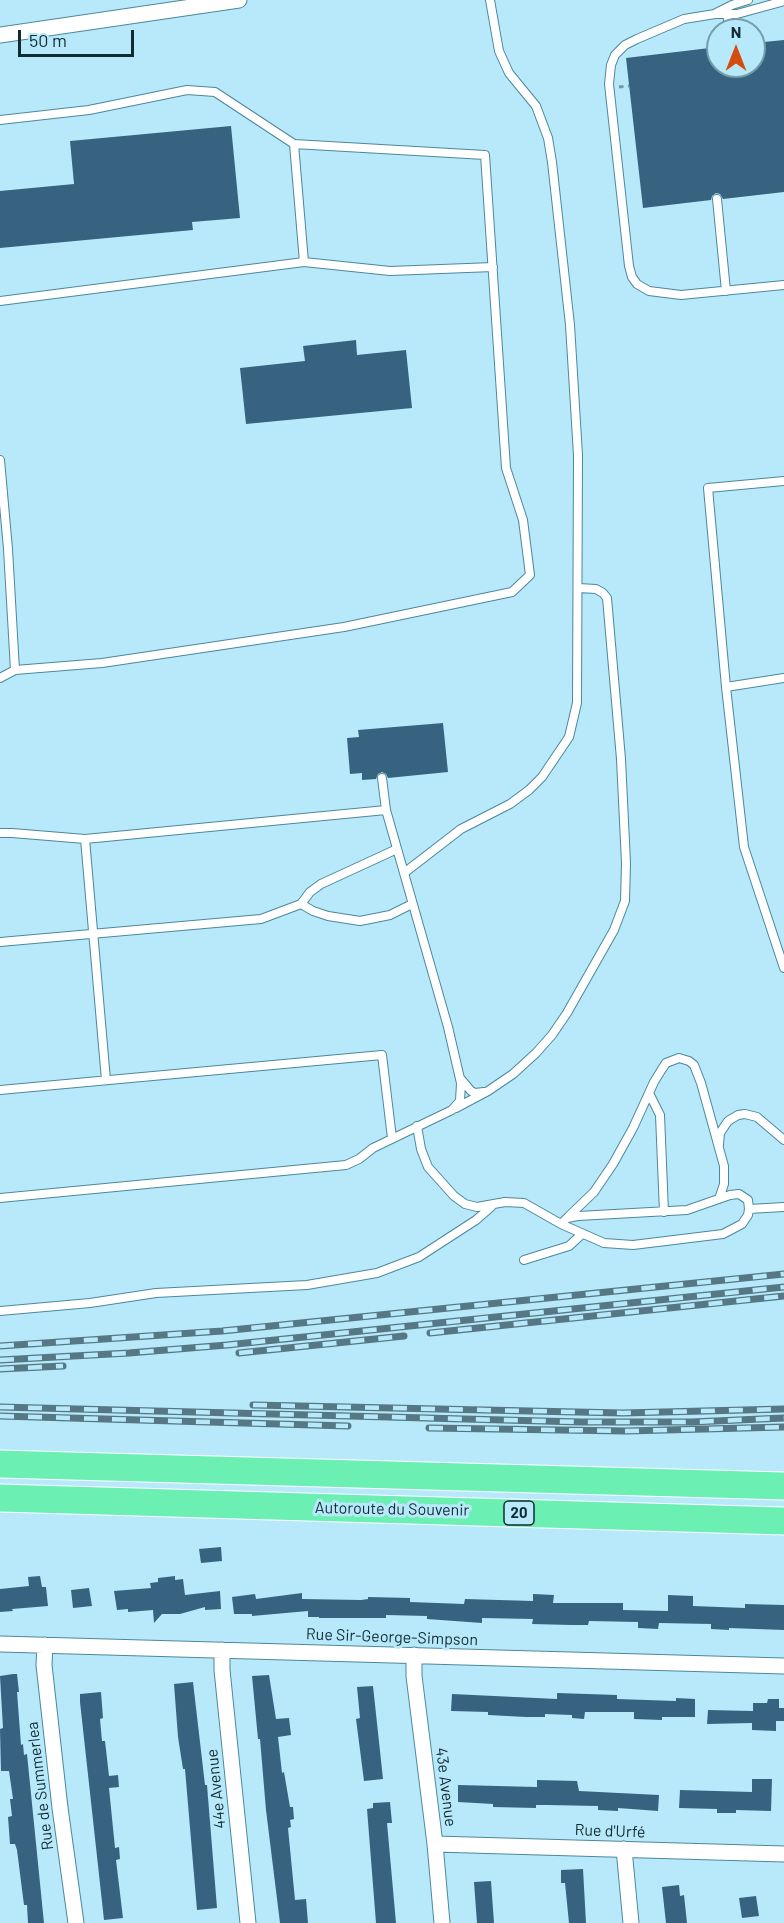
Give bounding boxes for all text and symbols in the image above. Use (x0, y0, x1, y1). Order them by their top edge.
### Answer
scale bar (21, 18, 136, 56)
north arrow (706, 18, 766, 78)
text: N (731, 22, 741, 41)
text: 50 m (29, 29, 67, 51)
street label: Autoroute du Souvenir (315, 1498, 469, 1520)
road number: 20 (504, 1501, 534, 1525)
street label: Rue Sir-George-Simpson (306, 1624, 478, 1650)
street label: Rue de Summerlea (23, 1721, 57, 1851)
street label: 43e Avenue (432, 1746, 460, 1828)
street label: 44e Avenue (202, 1748, 230, 1830)
street label: Rue d'Urfé (574, 1820, 646, 1842)

